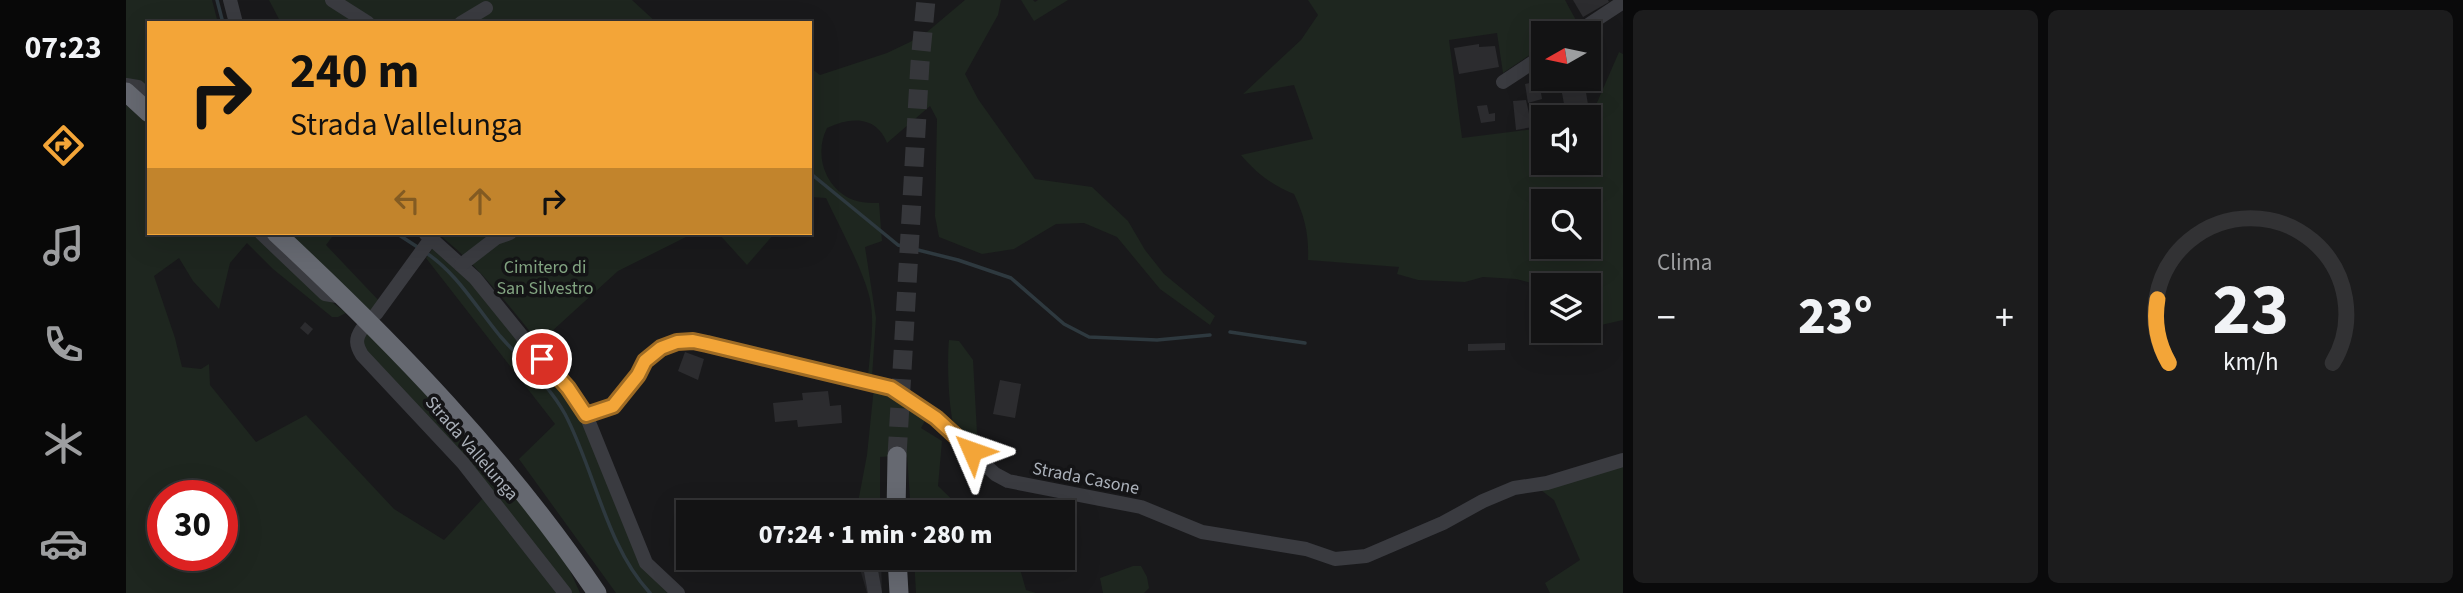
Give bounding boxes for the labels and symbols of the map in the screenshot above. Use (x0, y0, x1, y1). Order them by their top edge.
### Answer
north arrow (1531, 21, 1601, 91)
park label: Cimitero di San Silvestro (496, 255, 594, 301)
pin (512, 329, 572, 389)
street label: Strada Vallelunga (419, 391, 524, 506)
position arrow (935, 414, 1009, 488)
street label: Strada Casone (1030, 456, 1141, 501)
speed limit sign: 30 (147, 480, 238, 571)

